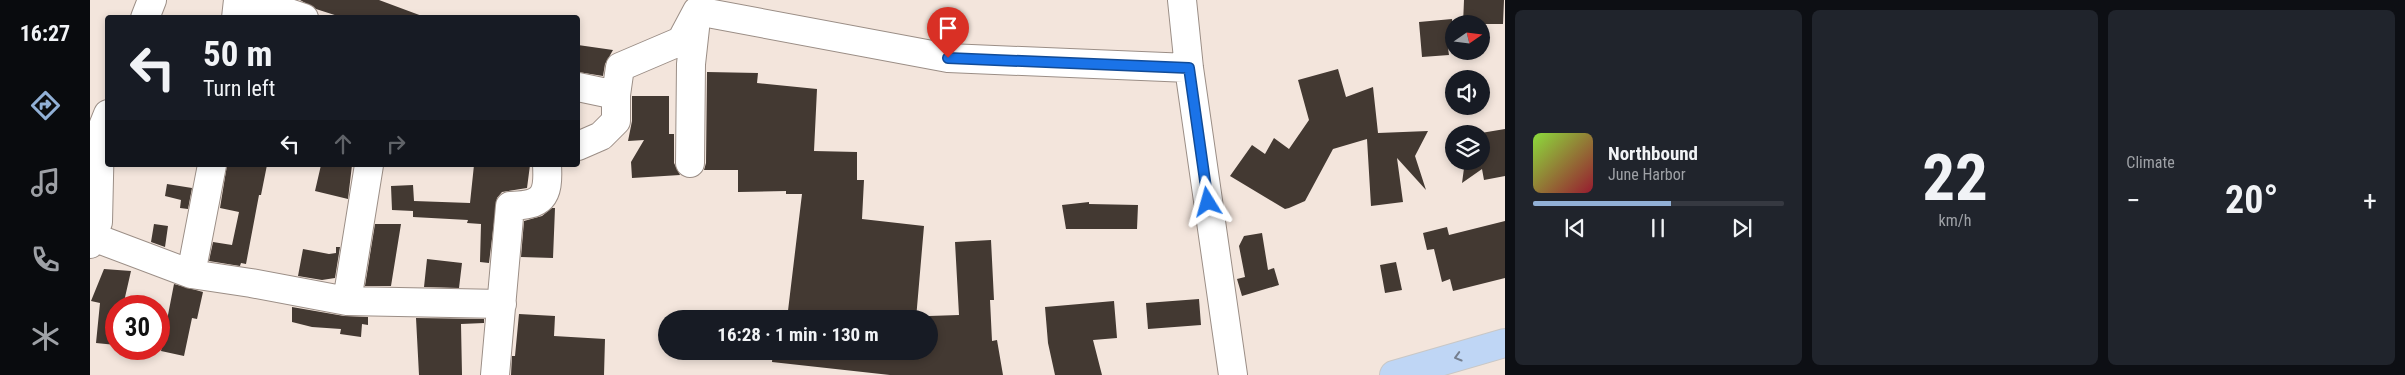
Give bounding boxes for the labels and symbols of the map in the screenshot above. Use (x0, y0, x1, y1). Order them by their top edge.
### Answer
pin (927, 7, 969, 58)
north arrow (1445, 15, 1490, 60)
position arrow (1181, 175, 1233, 227)
speed limit sign: 30 (105, 295, 170, 360)
one-way arrow (1455, 351, 1463, 361)

